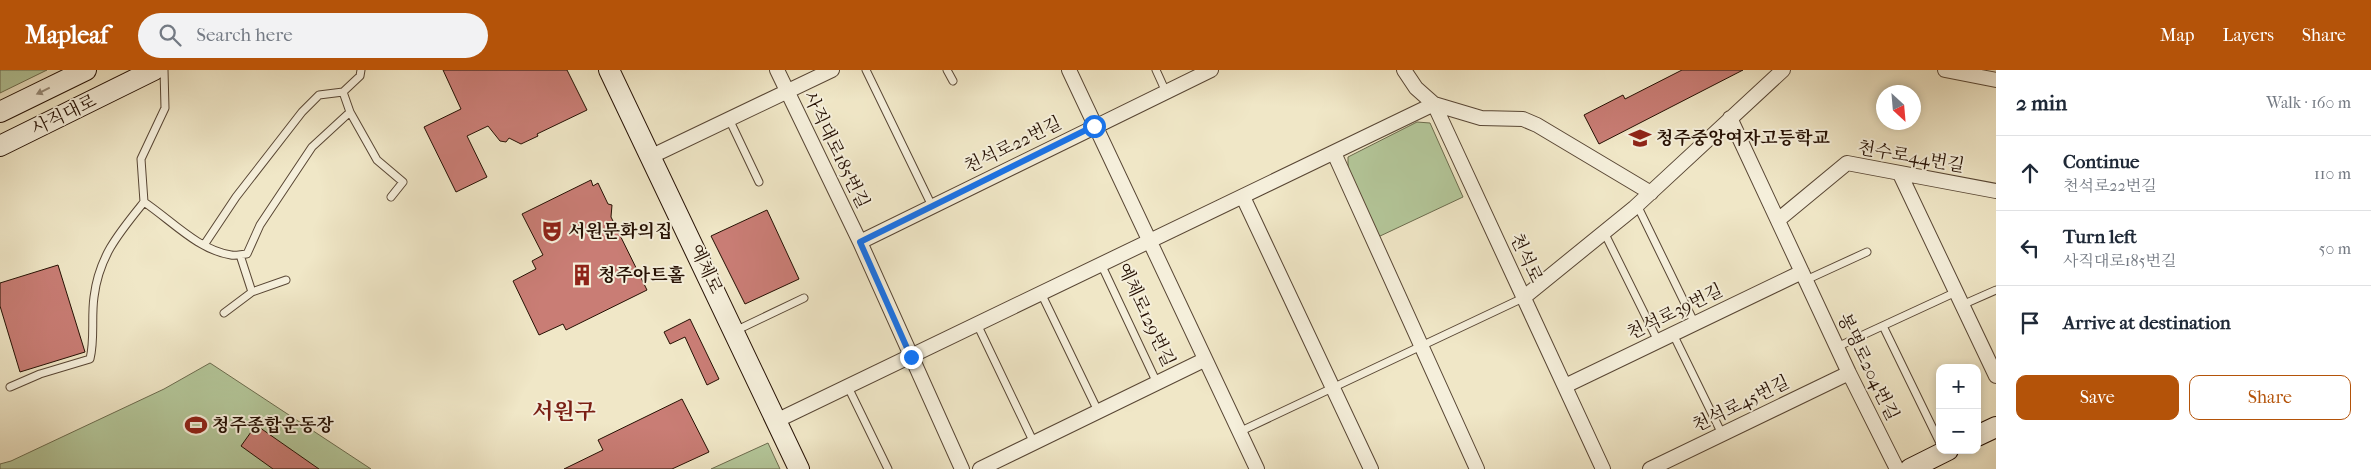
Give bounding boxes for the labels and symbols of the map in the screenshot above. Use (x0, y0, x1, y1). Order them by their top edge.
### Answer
north arrow (1876, 85, 1921, 130)
one-way arrow (36, 87, 50, 95)
street label: 사직대로185번길 (799, 88, 873, 212)
street label: 사직대로 (28, 90, 100, 140)
street label: 천석로22번길 (961, 112, 1065, 178)
route start (1083, 115, 1106, 138)
school or university icon: 청주중앙여자고등학교 (1627, 125, 1653, 151)
place label: 청주중앙여자고등학교 (1656, 128, 1830, 149)
street label: 천수로44번길 (1856, 137, 1966, 177)
theatre icon: 서원문화의집 (539, 218, 565, 244)
place label: 서원문화의집 (568, 221, 672, 242)
street label: 천석로 (1505, 230, 1547, 286)
street label: 예체로 (685, 241, 727, 297)
street label: 예체로129번길 (1113, 260, 1179, 370)
building icon: 청주아트홀 (569, 262, 595, 288)
place label: 청주아트홀 (598, 265, 686, 286)
street label: 천석로39번길 (1624, 280, 1726, 344)
street label: 봉명로204번길 (1833, 310, 1903, 424)
route end (900, 346, 923, 369)
street label: 천석로45번길 (1689, 372, 1793, 436)
district label: 서원구 (532, 399, 596, 425)
sports icon: 청주종합운동장 (183, 412, 209, 438)
place label: 청주종합운동장 (212, 415, 334, 436)

